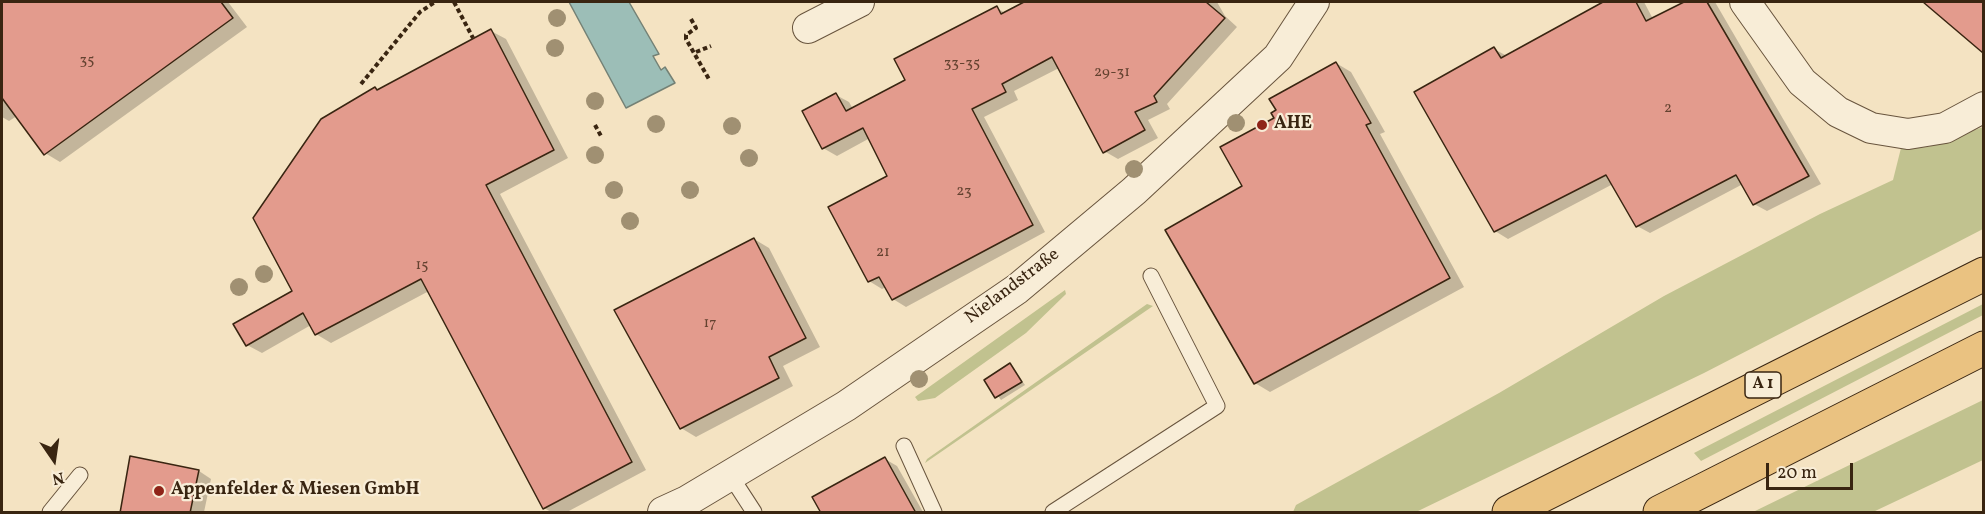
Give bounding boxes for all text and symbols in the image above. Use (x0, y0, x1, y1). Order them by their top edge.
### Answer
house number: 35 (80, 52, 94, 70)
house number: 33-35 (944, 55, 980, 73)
house number: 29-31 (1094, 64, 1130, 82)
house number: 2 (1664, 100, 1672, 118)
place label: AHE (1274, 114, 1312, 136)
marker: AHE (1255, 118, 1269, 132)
house number: 23 (956, 183, 972, 201)
house number: 21 (876, 244, 890, 262)
street label: Nielandstraße (962, 245, 1064, 329)
house number: 15 (415, 257, 429, 275)
house number: 17 (703, 315, 717, 333)
road number: A 1 (1745, 372, 1781, 398)
north arrow (24, 430, 84, 490)
scale bar (1769, 451, 1856, 489)
text: 20 m (1777, 461, 1817, 486)
text: N (50, 466, 66, 490)
place label: Appenfelder & Miesen GmbH (171, 480, 420, 502)
marker: Appenfelder & Miesen GmbH (152, 484, 166, 498)

